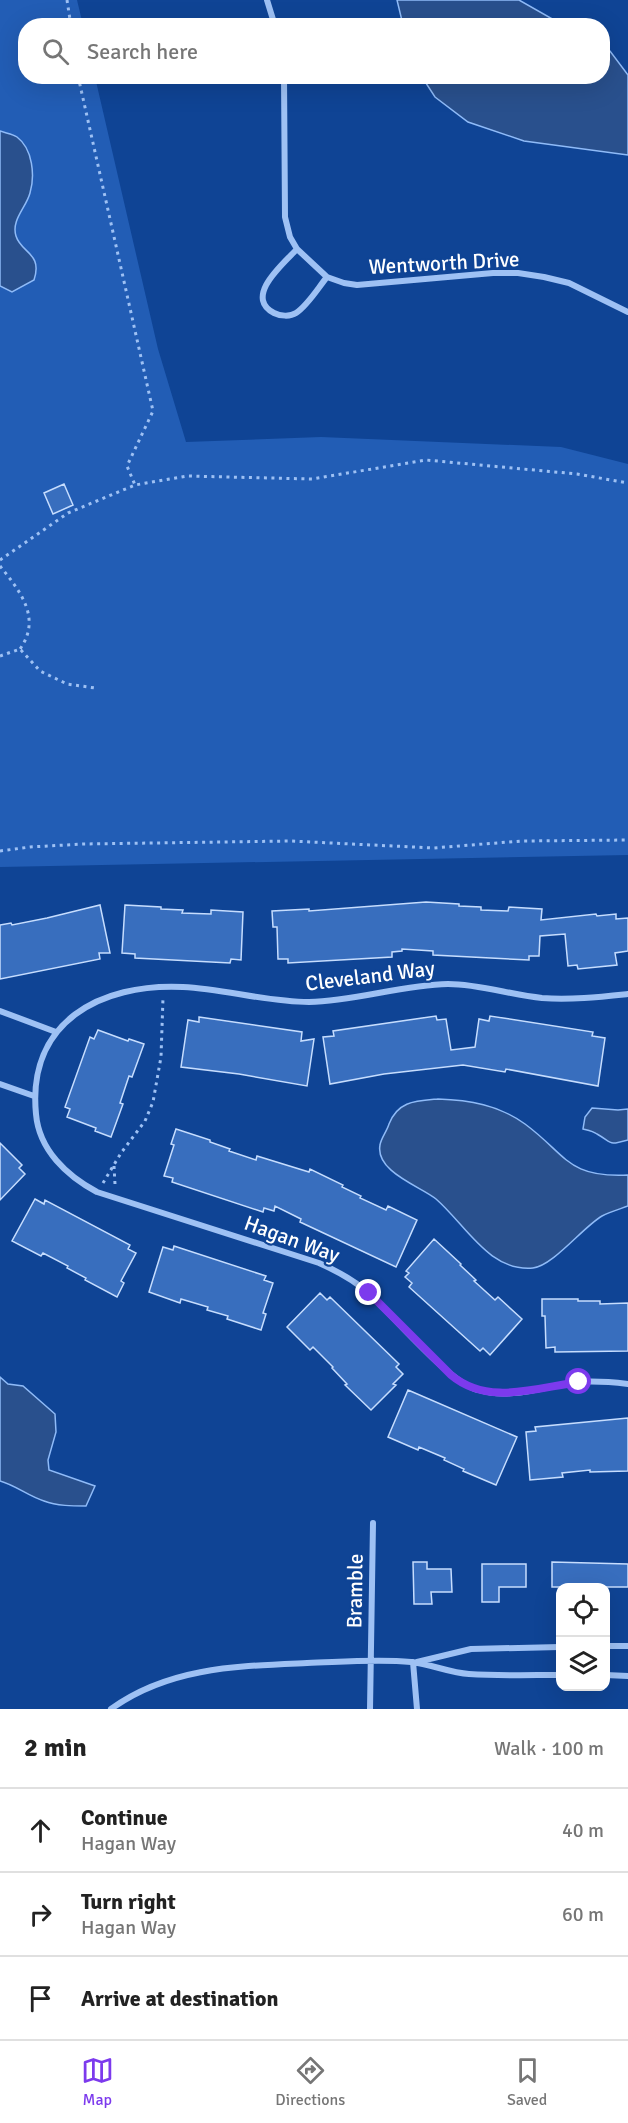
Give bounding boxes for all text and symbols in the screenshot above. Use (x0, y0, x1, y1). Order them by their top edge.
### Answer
search box (18, 18, 610, 84)
icon: search (39, 35, 72, 68)
text: Search here (87, 38, 198, 65)
street label: Wentworth Drive (368, 246, 520, 280)
street label: Cleveland Way (304, 955, 436, 997)
street label: Hagan Way (241, 1210, 344, 1268)
route end (355, 1279, 381, 1305)
route start (565, 1368, 591, 1394)
street label: Bramble (341, 1553, 369, 1629)
map controls (556, 1583, 610, 1691)
button: locate (556, 1583, 610, 1637)
button: layers (556, 1637, 610, 1691)
text: 2 min (24, 1732, 87, 1764)
text: Walk · 100 m (494, 1736, 604, 1761)
text: Continue (81, 1804, 168, 1831)
icon: ahead (24, 1814, 57, 1847)
text: 40 m (562, 1818, 604, 1843)
text: Hagan Way (81, 1831, 176, 1856)
text: Turn right (81, 1888, 176, 1915)
icon: right (24, 1898, 57, 1931)
text: 60 m (562, 1902, 604, 1927)
text: Hagan Way (81, 1915, 176, 1940)
icon: arrive (24, 1982, 57, 2015)
text: Arrive at destination (81, 1985, 278, 2012)
tab: Map (81, 2054, 114, 2110)
tab: Directions (275, 2054, 345, 2110)
tab: Saved (507, 2054, 547, 2110)

